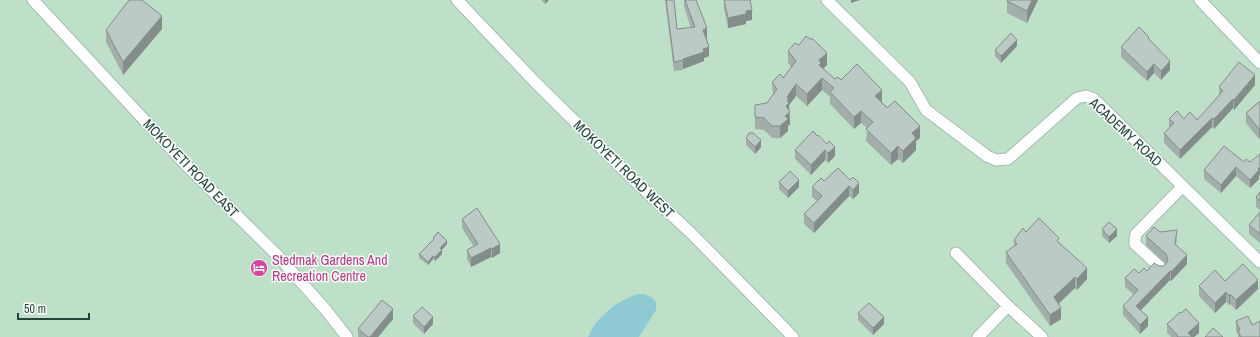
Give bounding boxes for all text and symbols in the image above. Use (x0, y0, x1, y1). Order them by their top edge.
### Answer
street label: ACADEMY ROAD (1085, 93, 1166, 170)
street label: MOKOYETI ROAD EAST (139, 115, 243, 221)
street label: MOKOYETI ROAD WEST (570, 116, 678, 222)
place label: Stedmak Gardens And Recreation Centre (272, 251, 388, 285)
hotel icon: Stedmak Gardens And Recreation Centre (249, 258, 269, 278)
scale bar (18, 295, 89, 321)
text: 50 m (24, 301, 46, 317)

